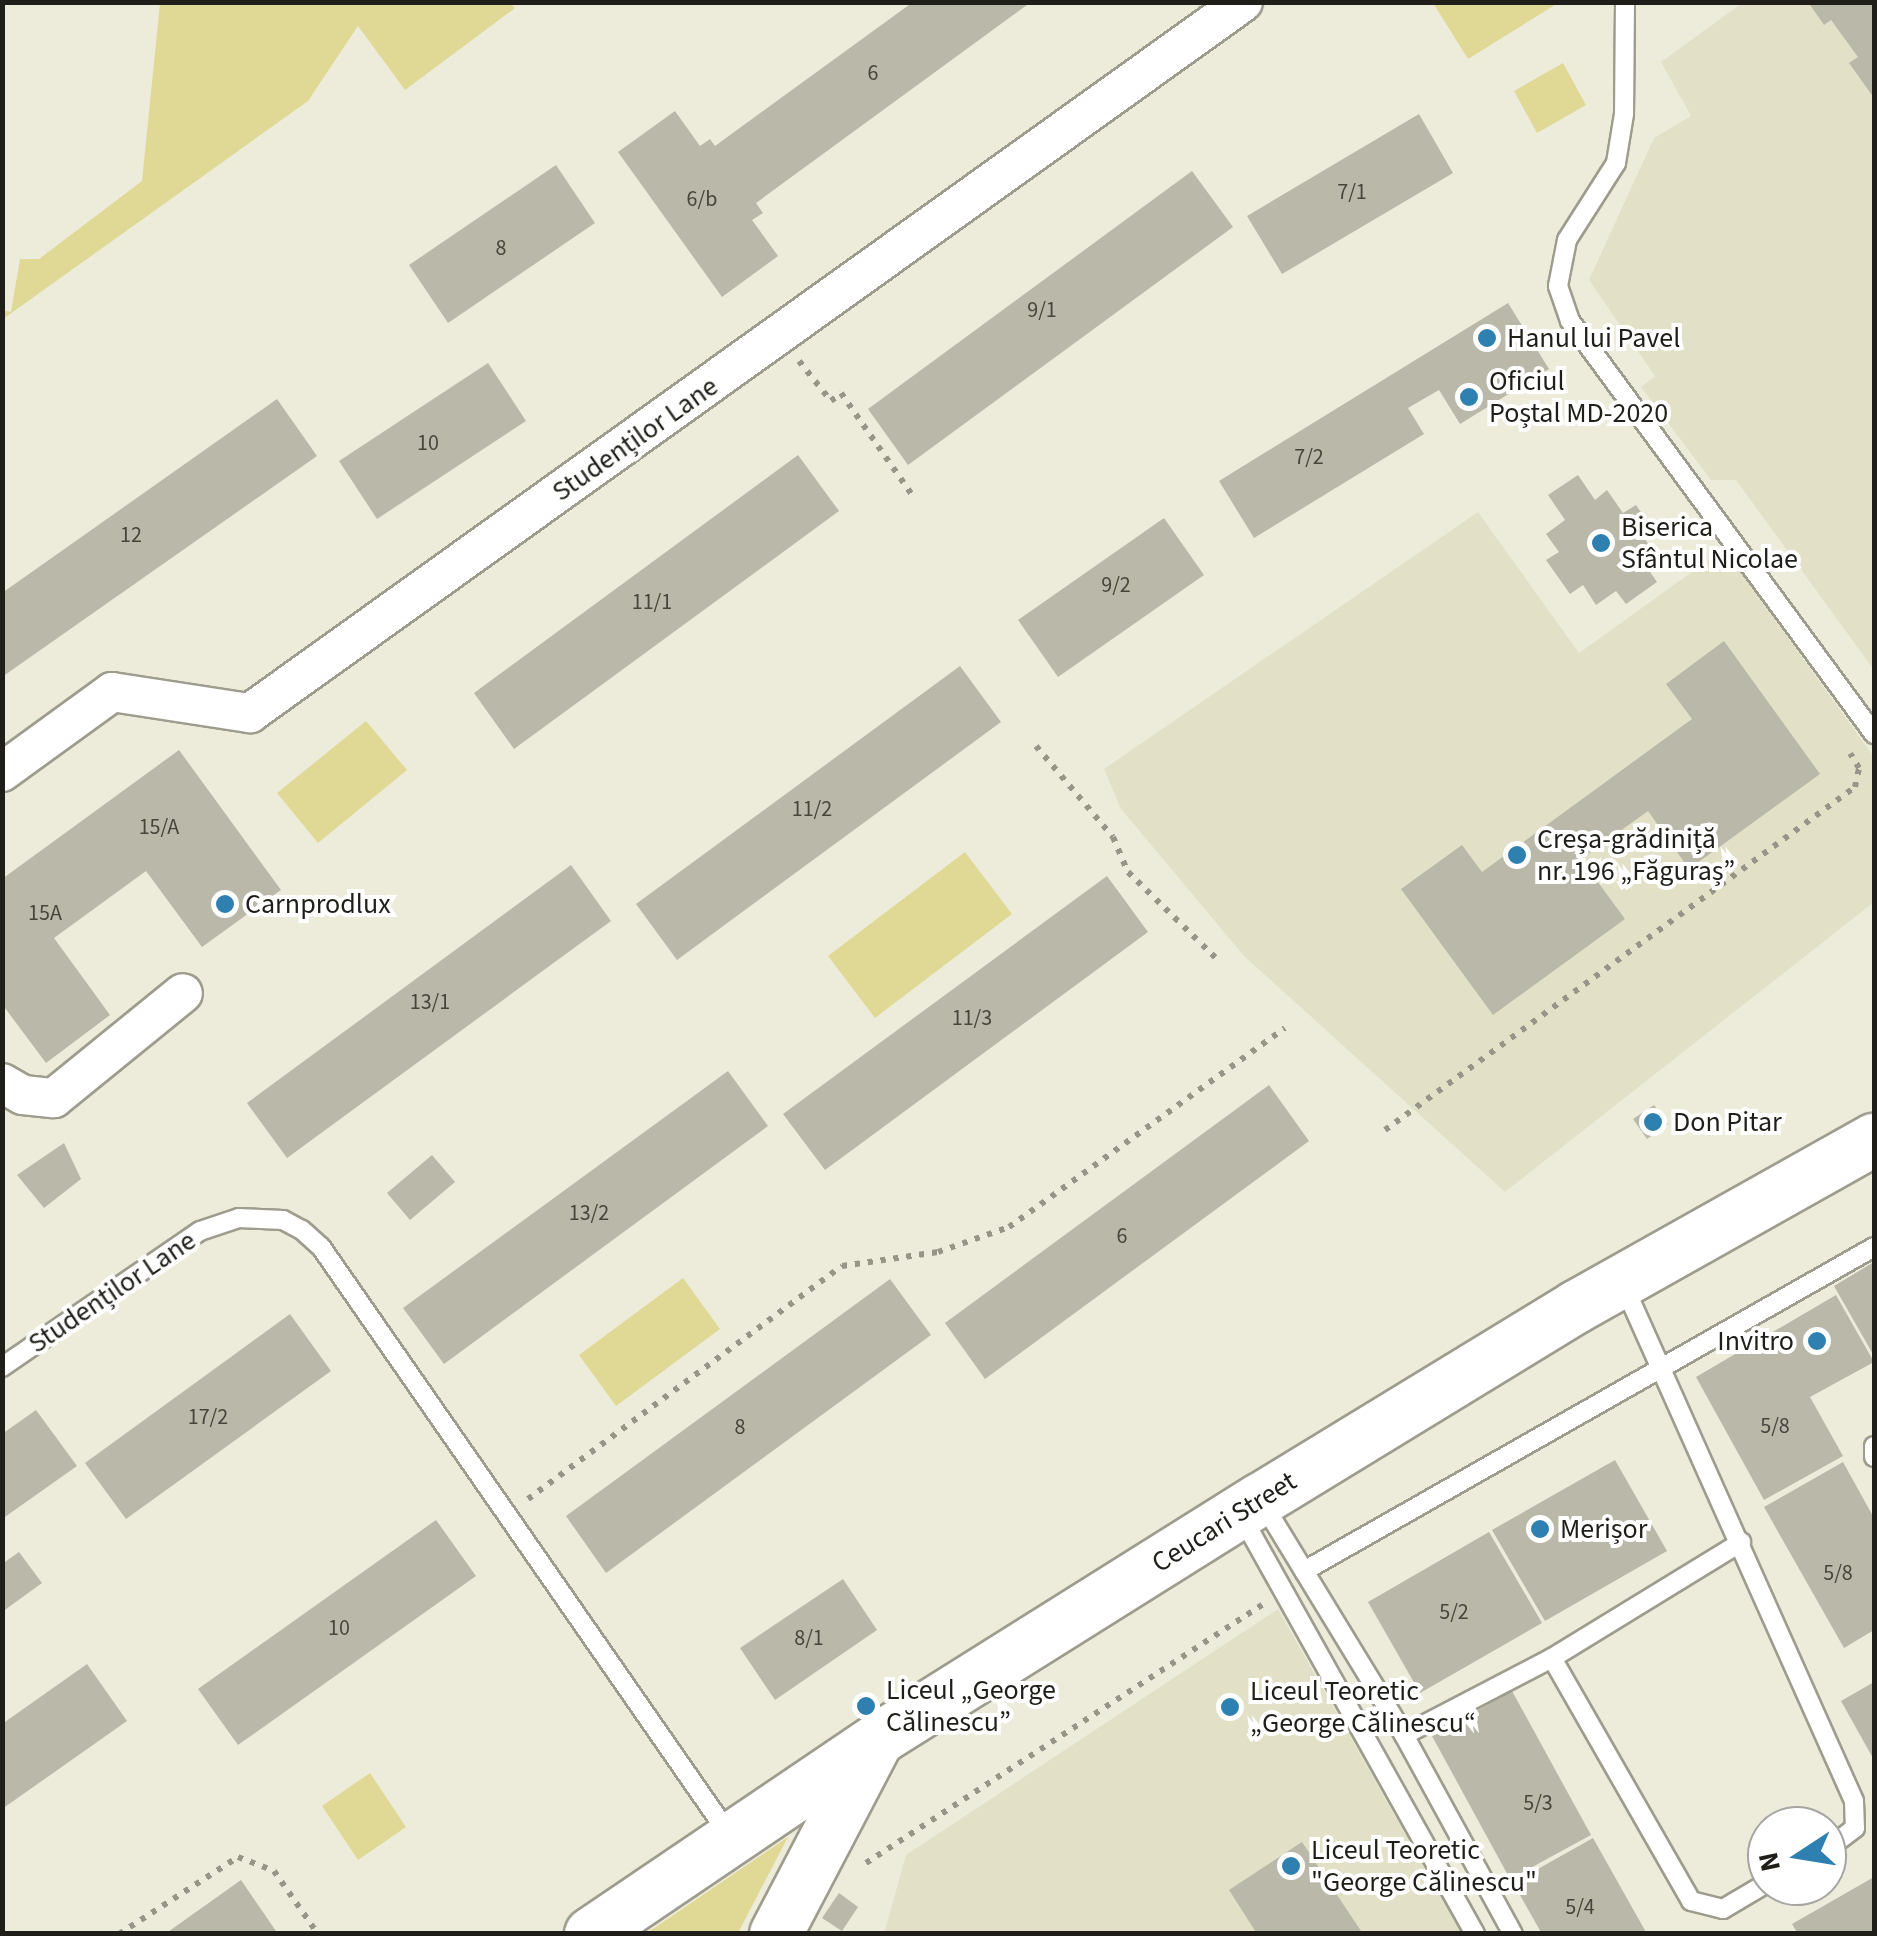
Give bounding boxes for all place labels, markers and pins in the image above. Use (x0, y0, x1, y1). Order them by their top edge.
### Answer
place label: Hanul lui Pavel (1507, 321, 1680, 355)
marker: Hanul lui Pavel (1476, 327, 1498, 349)
place label: Oficiul Poștal MD-2020 (1489, 364, 1668, 430)
marker: Oficiul Poștal MD-2020 (1458, 386, 1480, 408)
place label: Biserica Sfântul Nicolae (1621, 510, 1798, 576)
marker: Biserica Sfântul Nicolae (1590, 532, 1612, 554)
place label: Creșa-grădiniță nr. 196 „Făguraș” (1537, 822, 1735, 888)
marker: Creșa-grădiniță nr. 196 „Făguraș” (1506, 844, 1528, 866)
place label: Carnprodlux (245, 887, 391, 921)
marker: Carnprodlux (214, 893, 236, 915)
place label: Don Pitar (1673, 1105, 1782, 1139)
marker: Don Pitar (1642, 1111, 1664, 1133)
place label: Invitro (1717, 1324, 1794, 1358)
marker: Invitro (1804, 1328, 1830, 1354)
place label: Merișor (1560, 1512, 1647, 1546)
marker: Merișor (1529, 1518, 1551, 1540)
place label: Liceul „George Călinescu” (886, 1673, 1056, 1739)
place label: Liceul Teoretic „George Călinescu“ (1250, 1674, 1476, 1740)
marker: Liceul „George Călinescu” (855, 1695, 877, 1717)
marker: Liceul Teoretic „George Călinescu“ (1219, 1696, 1241, 1718)
place label: Liceul Teoretic "George Călinescu" (1311, 1833, 1537, 1899)
marker: Liceul Teoretic "George Călinescu" (1280, 1855, 1302, 1877)

